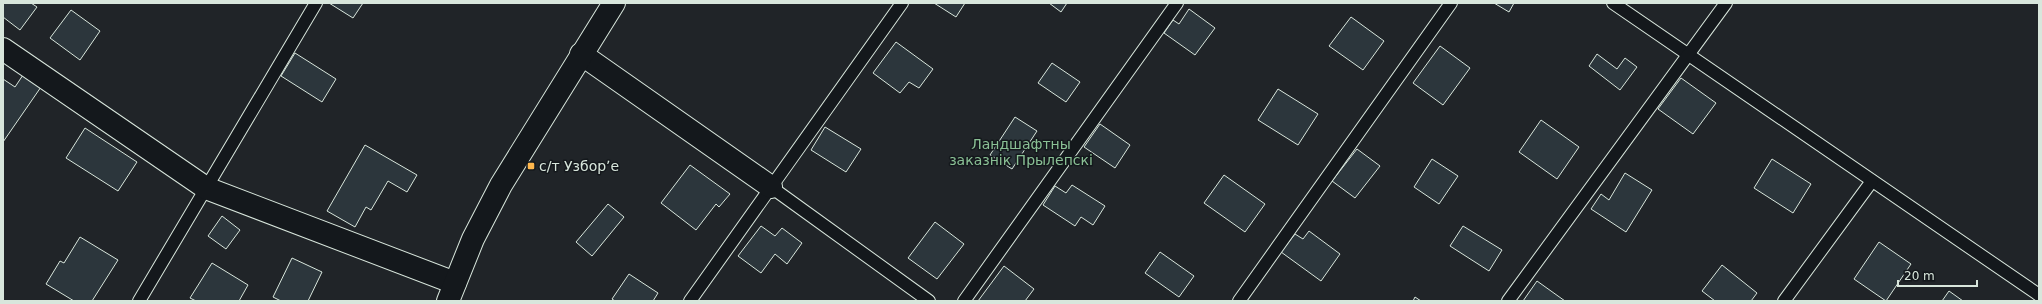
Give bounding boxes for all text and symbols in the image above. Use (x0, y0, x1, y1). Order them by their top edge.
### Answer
park label: Ландшафтны заказнік Прылепскі (949, 136, 1093, 168)
place label: с/т Узборʼе (539, 158, 619, 174)
marker: с/т Узборʼе (526, 161, 536, 171)
scale bar (1898, 262, 1977, 288)
text: 20 m (1904, 269, 1935, 283)

